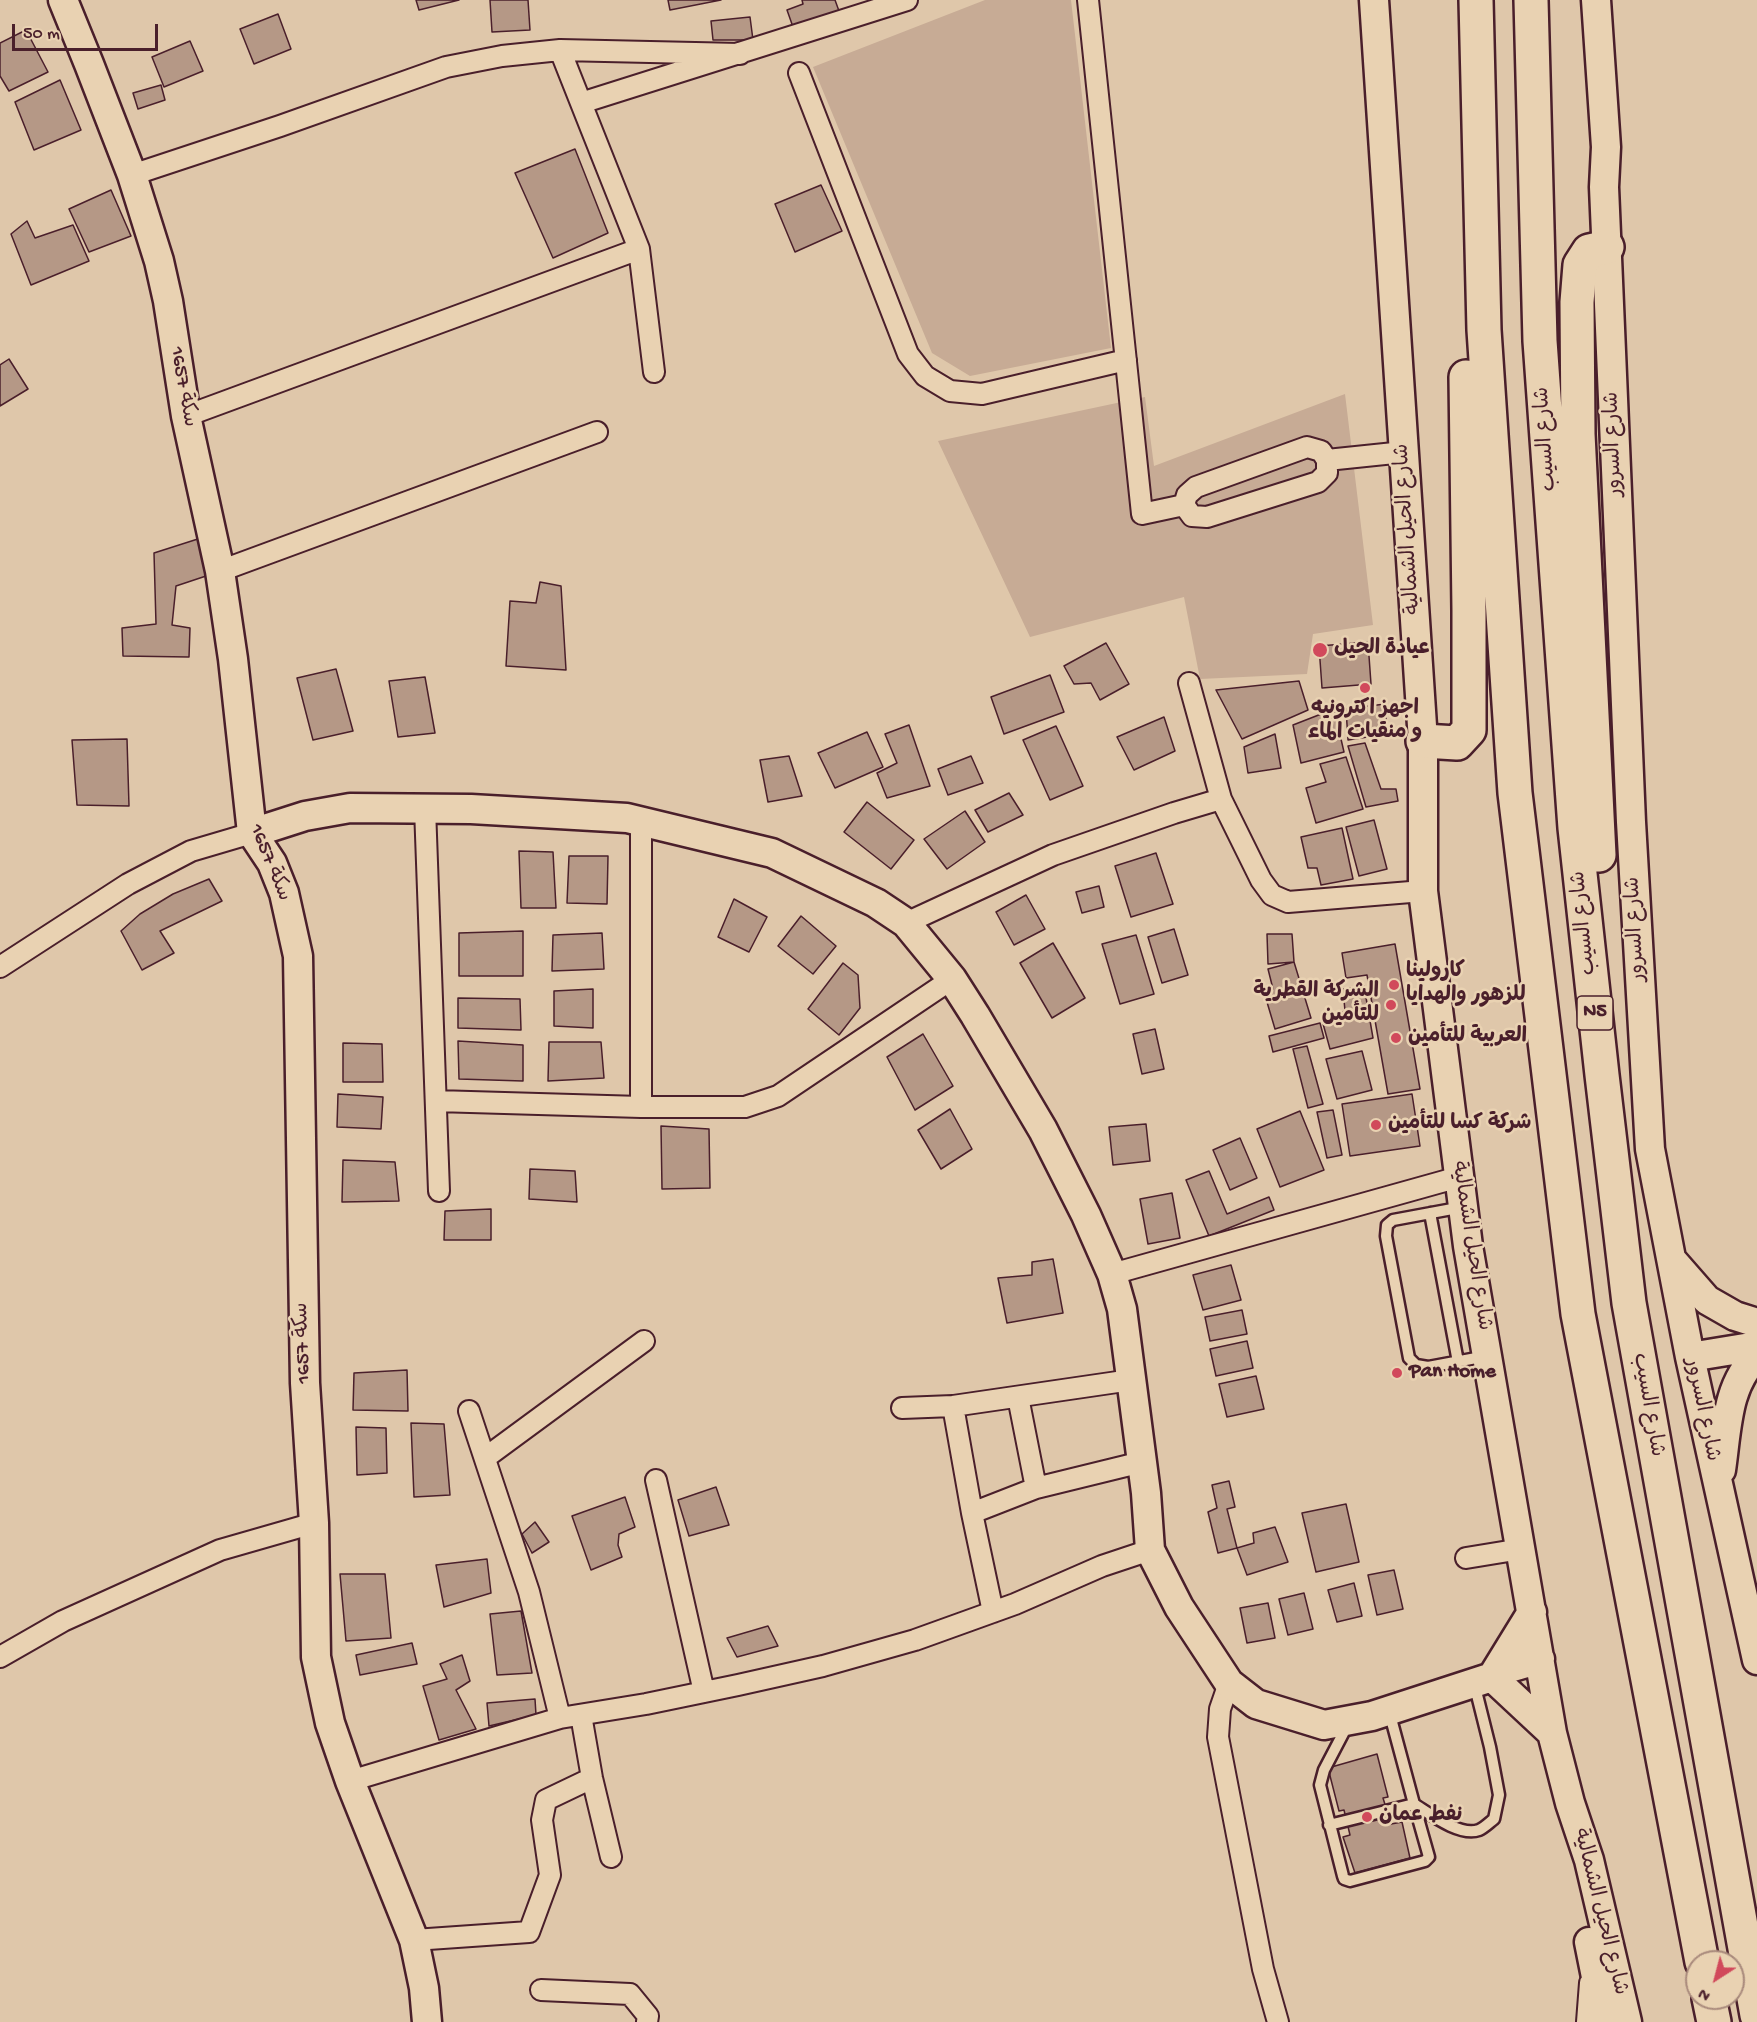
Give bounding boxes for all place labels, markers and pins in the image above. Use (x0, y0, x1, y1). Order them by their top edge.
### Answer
place label: عيادة الحيل (1334, 637, 1430, 663)
marker: عيادة الحيل (1311, 641, 1329, 659)
marker: اجهز اكترونيه و منقيات الماء (1358, 681, 1372, 695)
place label: اجهز اكترونيه و منقيات الماء (1308, 697, 1422, 747)
place label: كارولينا للزهور والهدايا (1406, 960, 1526, 1010)
marker: كارولينا للزهور والهدايا (1387, 978, 1401, 992)
place label: الشركة القطرية للتأمين (1253, 980, 1379, 1030)
marker: الشركة القطرية للتأمين (1384, 998, 1398, 1012)
place label: العربية للتأمين (1408, 1025, 1527, 1051)
marker: العربية للتأمين (1389, 1031, 1403, 1045)
place label: شركة كسا للتأمين (1388, 1112, 1531, 1138)
marker: شركة كسا للتأمين (1369, 1118, 1383, 1132)
place label: Pan Home (1409, 1360, 1496, 1386)
marker: Pan Home (1390, 1366, 1404, 1380)
place label: نفط عمان (1379, 1804, 1462, 1830)
marker: نفط عمان (1360, 1810, 1374, 1824)

